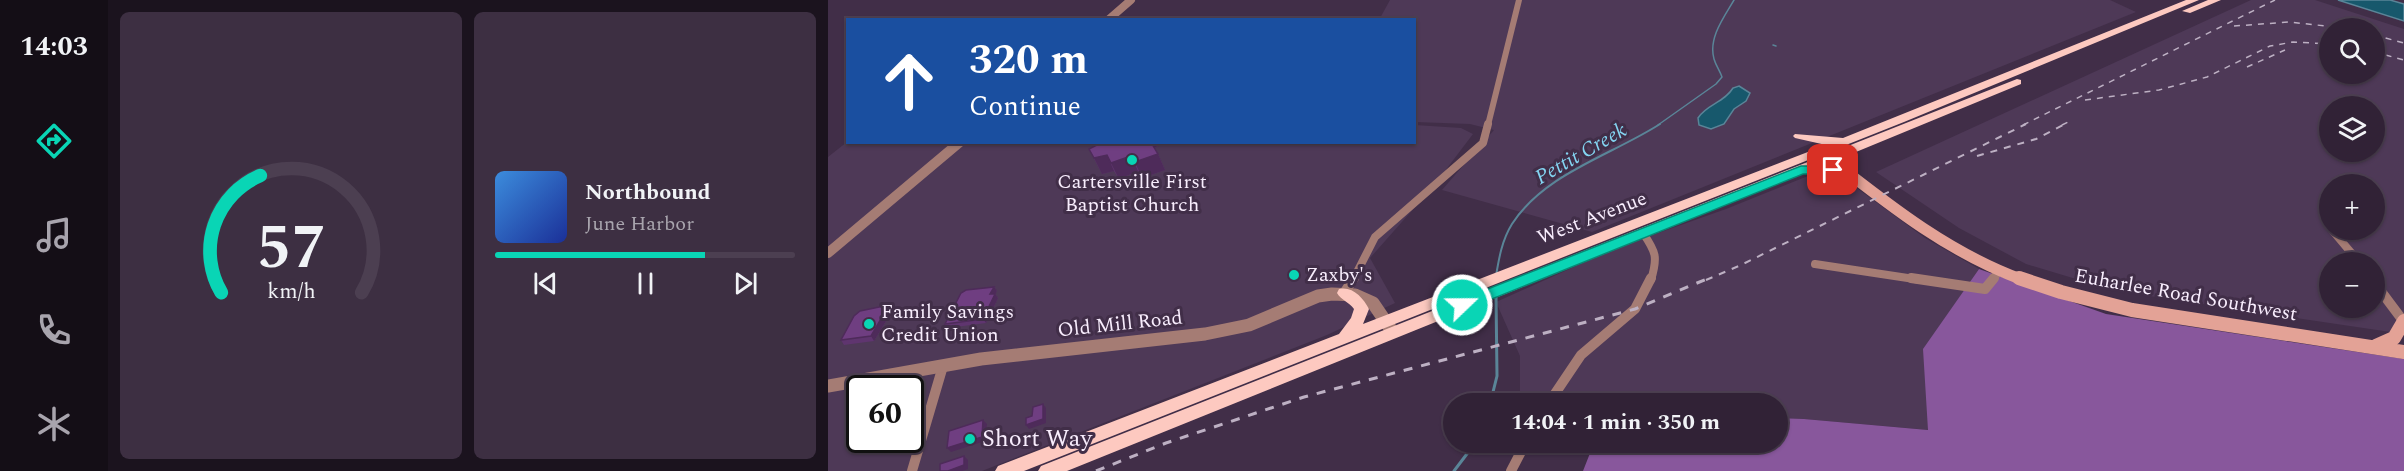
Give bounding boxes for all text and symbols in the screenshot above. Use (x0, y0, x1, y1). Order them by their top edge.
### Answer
map controls (2319, 18, 2385, 318)
button: search (2319, 18, 2385, 84)
text: 14:03 (20, 26, 88, 68)
text: 320 m (969, 29, 1088, 92)
icon: ahead (870, 42, 948, 120)
text: Continue (969, 86, 1081, 128)
button: layers (2319, 96, 2385, 162)
water label: Pettit Creek (1529, 115, 1633, 193)
icon: directions (33, 120, 75, 162)
pin (1807, 144, 1858, 195)
marker: Cartersville First Baptist Church (1125, 153, 1139, 167)
icon: arrive (1816, 153, 1849, 186)
place label: Cartersville First Baptist Church (1057, 167, 1207, 220)
button: + (2319, 174, 2385, 240)
text: Northbound (585, 176, 711, 209)
street label: West Avenue (1533, 183, 1651, 253)
text: 57 (256, 201, 326, 296)
text: June Harbor (585, 209, 694, 239)
icon: music (33, 214, 75, 256)
button: − (2319, 252, 2385, 318)
place label: Zaxby's (1306, 260, 1373, 290)
street label: Euharlee Road Southwest (2072, 261, 2300, 329)
icon: previous (529, 267, 562, 300)
icon: pause (629, 267, 662, 300)
icon: next (729, 267, 762, 300)
marker: Zaxby's (1287, 268, 1301, 282)
position arrow (1430, 273, 1494, 337)
text: km/h (267, 275, 315, 308)
place label: Family Savings Credit Union (881, 297, 1014, 350)
street label: Old Mill Road (1056, 303, 1184, 345)
icon: phone (33, 309, 75, 351)
marker: Family Savings Credit Union (862, 317, 876, 331)
speed limit sign: 60 (846, 375, 924, 453)
icon: climate (33, 403, 75, 445)
text: 14:04 · 1 min · 350 m (1511, 406, 1720, 439)
place label: Short Way (982, 421, 1093, 457)
marker: Short Way (963, 432, 977, 446)

